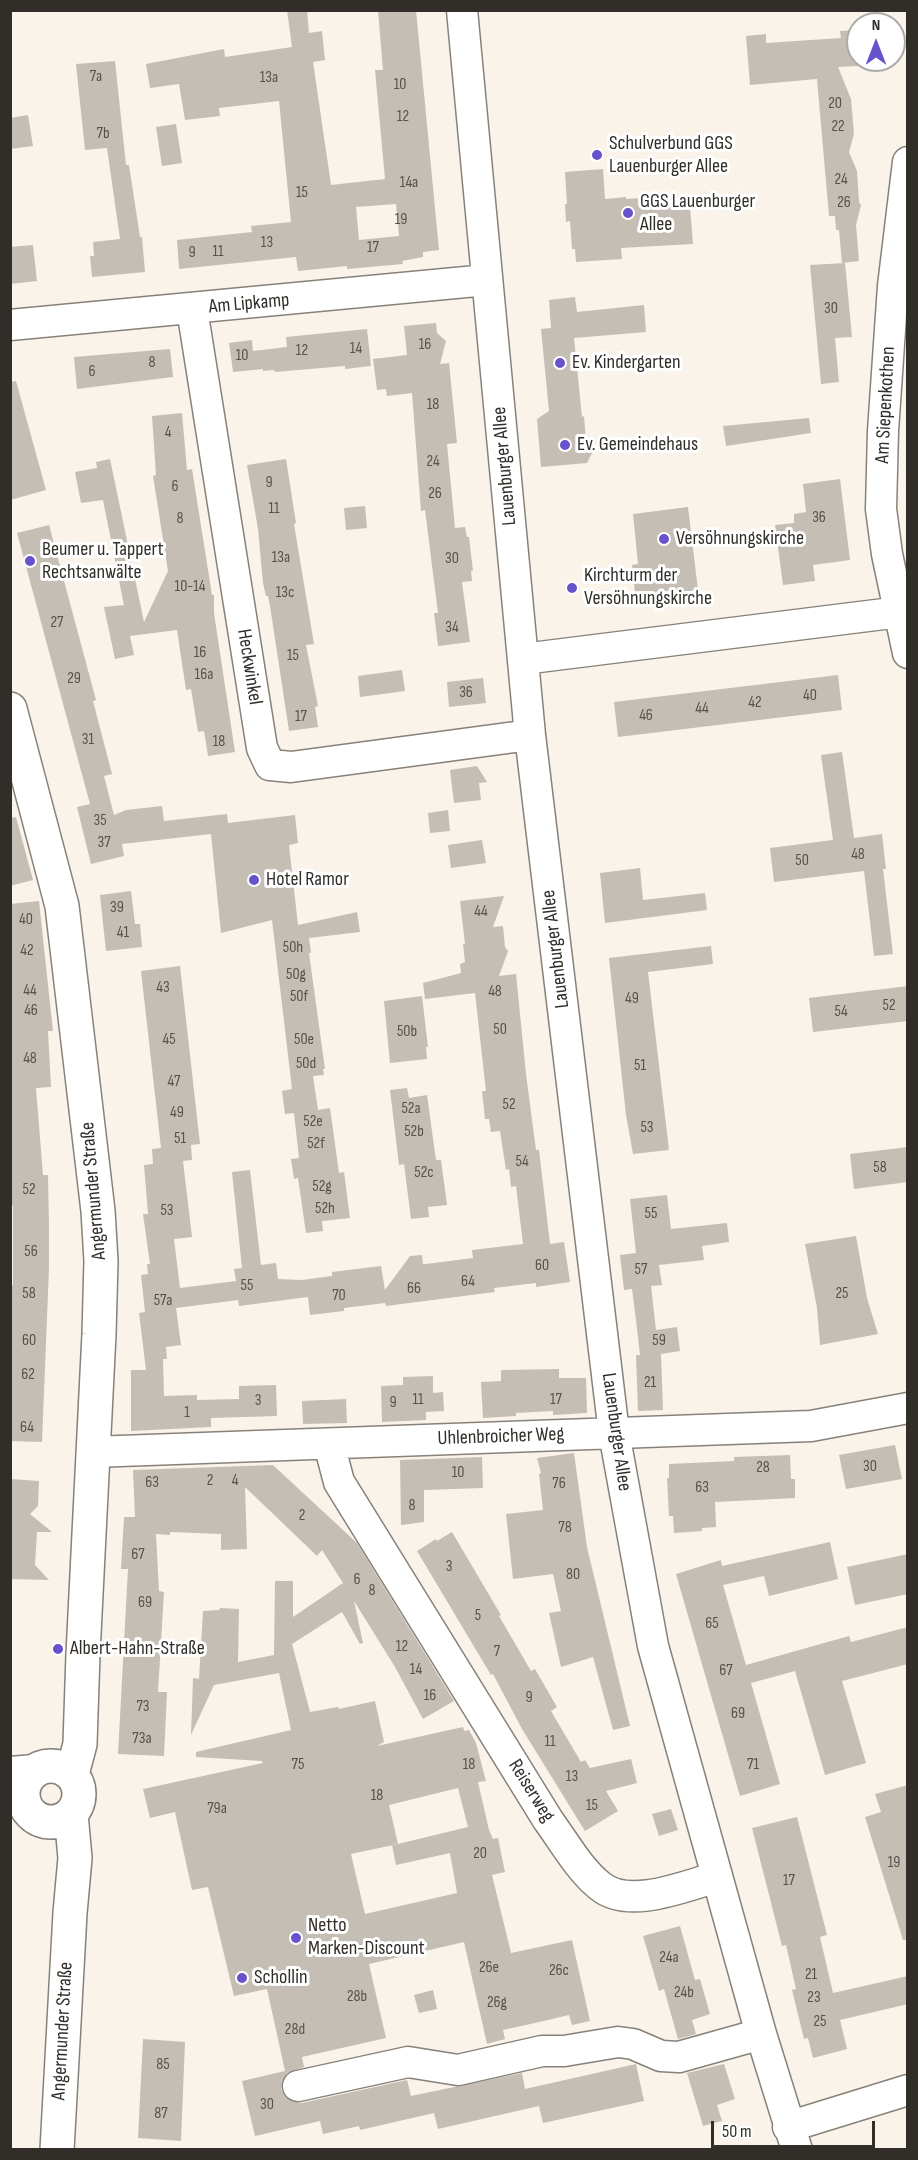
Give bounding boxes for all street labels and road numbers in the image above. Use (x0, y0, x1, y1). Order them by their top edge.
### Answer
street label: Am Lipkamp (208, 289, 290, 319)
street label: Am Siepenkothen (871, 346, 901, 464)
street label: Lauenburger Allee (488, 406, 522, 526)
street label: Heckwinkel (231, 627, 267, 707)
street label: Lauenburger Allee (537, 888, 575, 1010)
street label: Angermunder Straße (76, 1121, 112, 1261)
street label: Lauenburger Allee (596, 1371, 636, 1493)
street label: Uhlenbroicher Weg (437, 1423, 565, 1451)
street label: Reiserweg (502, 1755, 560, 1827)
street label: Angermunder Straße (47, 1961, 79, 2101)

